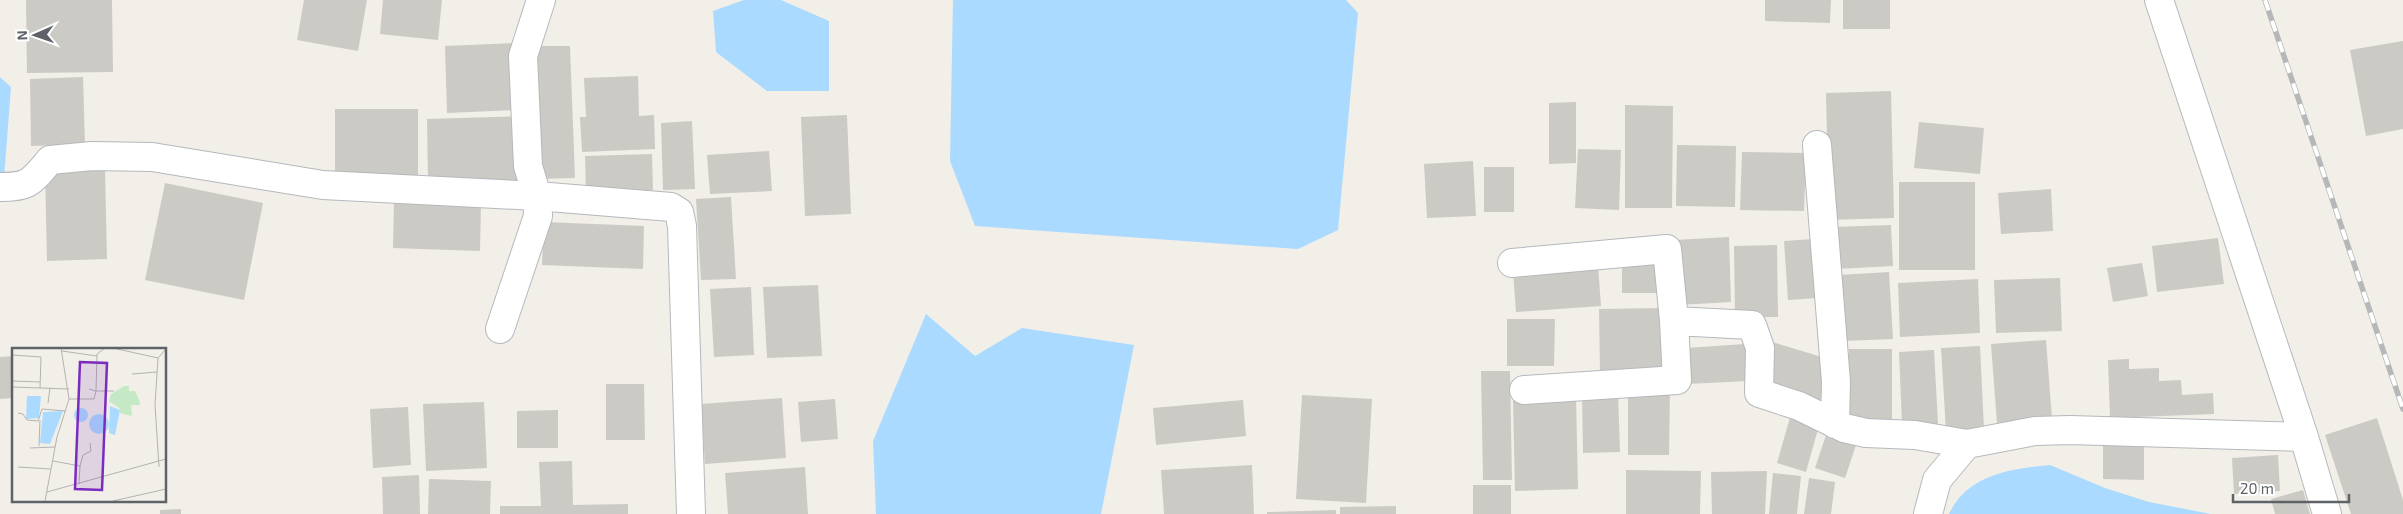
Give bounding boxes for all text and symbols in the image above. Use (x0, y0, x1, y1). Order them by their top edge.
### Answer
north arrow (10, 10, 60, 60)
text: N (13, 30, 30, 41)
inset map (12, 348, 166, 502)
scale bar (2233, 472, 2349, 504)
text: 20 m (2240, 479, 2274, 497)

